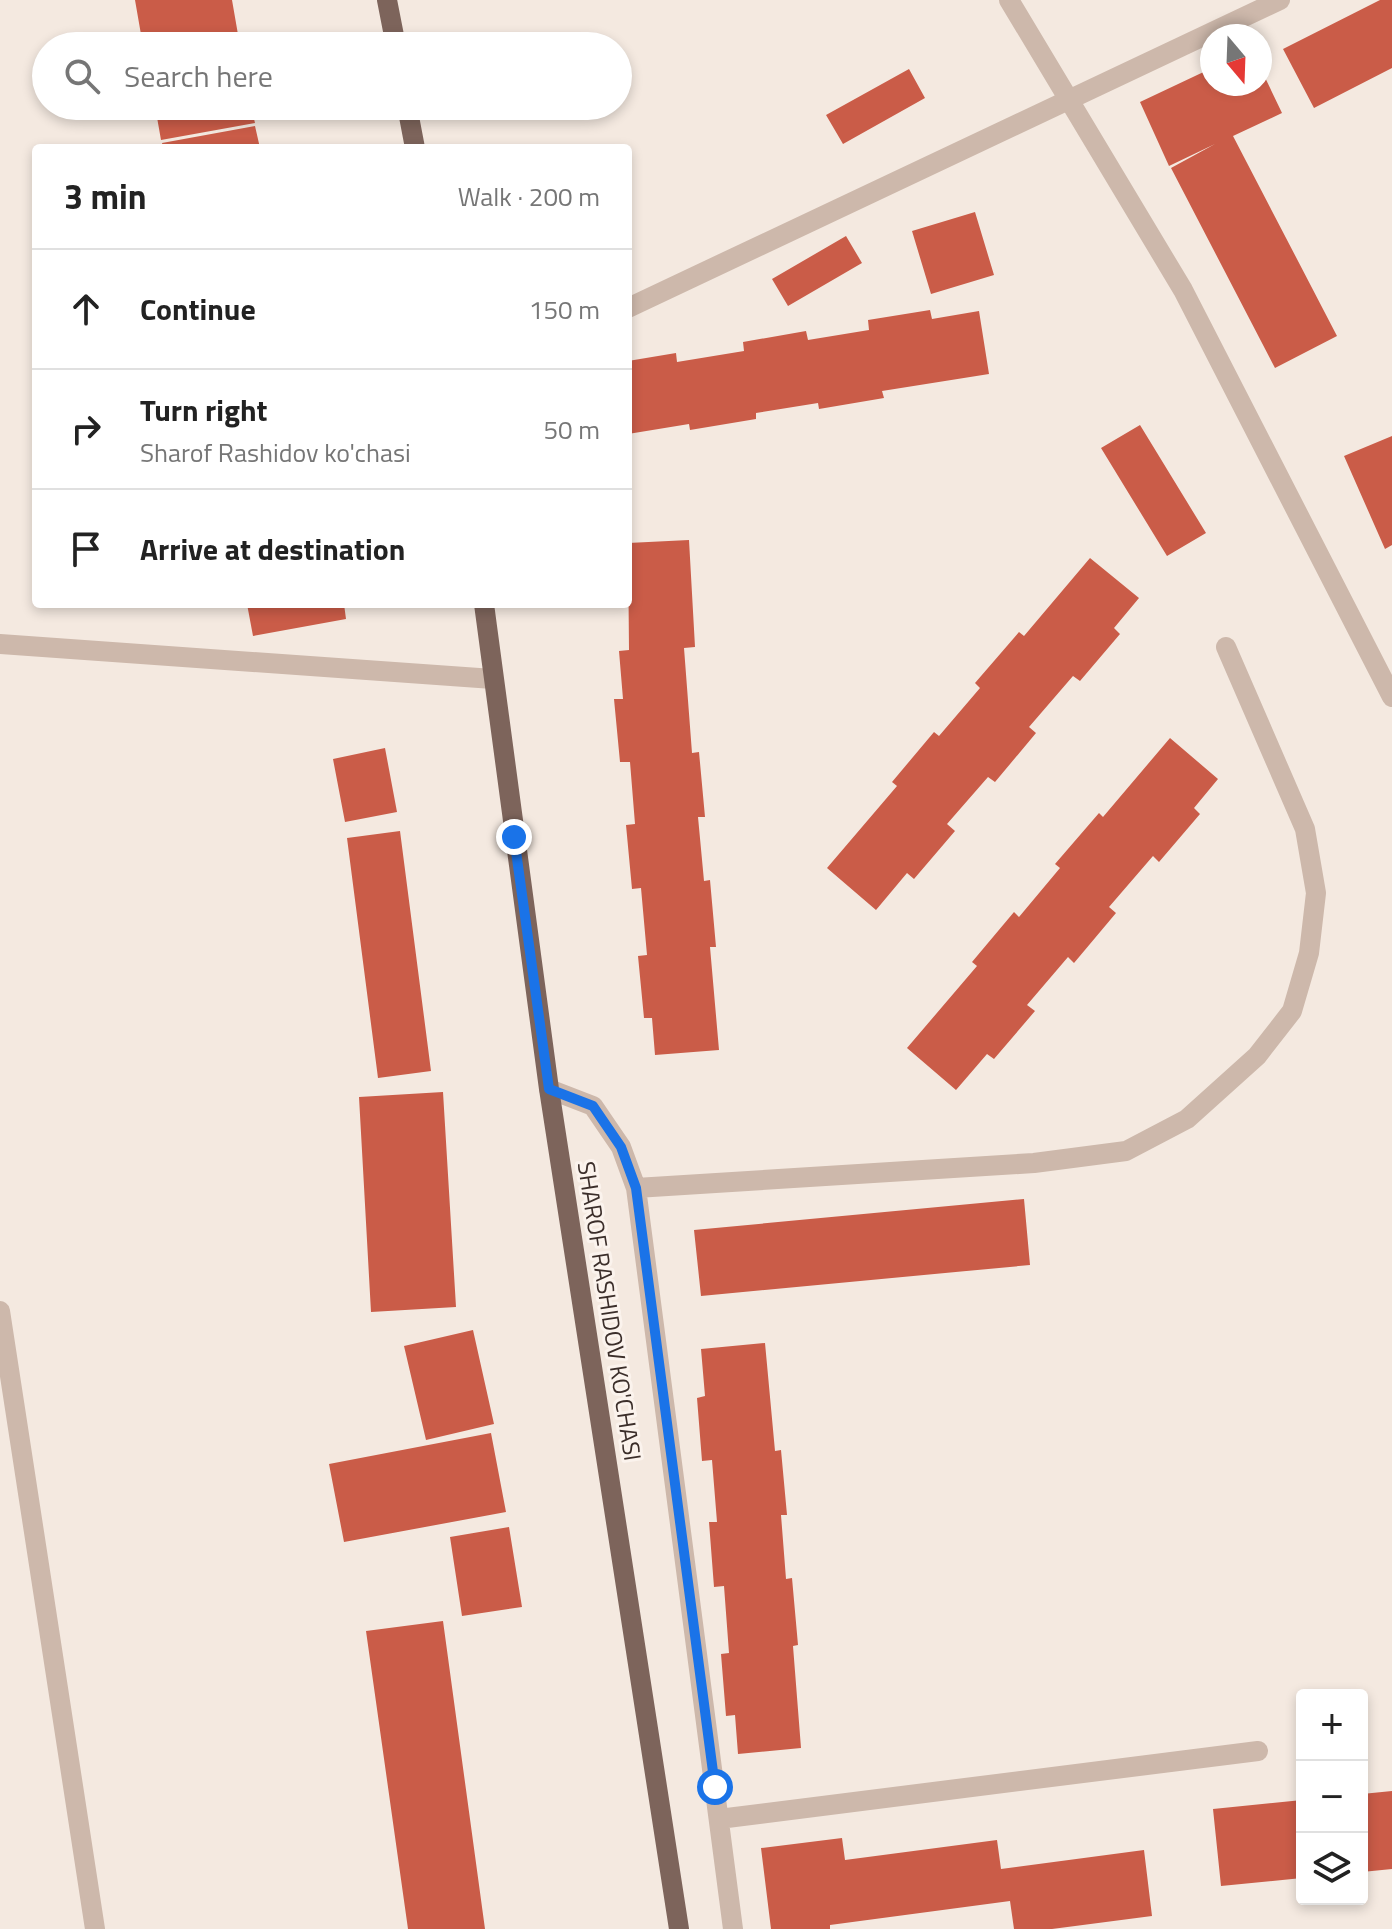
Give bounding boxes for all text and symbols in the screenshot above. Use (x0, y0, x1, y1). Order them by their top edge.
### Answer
north arrow (1200, 24, 1272, 96)
search box (32, 32, 632, 120)
text: Search here (124, 53, 273, 99)
icon: search (60, 54, 104, 98)
text: 3 min (64, 170, 147, 222)
text: Walk · 200 m (458, 177, 600, 216)
text: Continue (140, 286, 256, 332)
icon: ahead (64, 287, 108, 331)
text: 150 m (529, 290, 600, 329)
text: Turn right (140, 387, 268, 433)
icon: right (64, 407, 108, 451)
text: 50 m (543, 410, 600, 449)
text: Sharof Rashidov ko'chasi (140, 433, 411, 472)
text: Arrive at destination (140, 526, 405, 572)
icon: arrive (64, 527, 108, 571)
route end (496, 819, 532, 855)
street label: SHAROF RASHIDOV KO'CHASI (569, 1159, 651, 1463)
map controls (1296, 1689, 1368, 1905)
button: + (1296, 1689, 1368, 1761)
button: − (1296, 1761, 1368, 1833)
route start (697, 1769, 733, 1805)
button: layers (1296, 1833, 1368, 1905)

